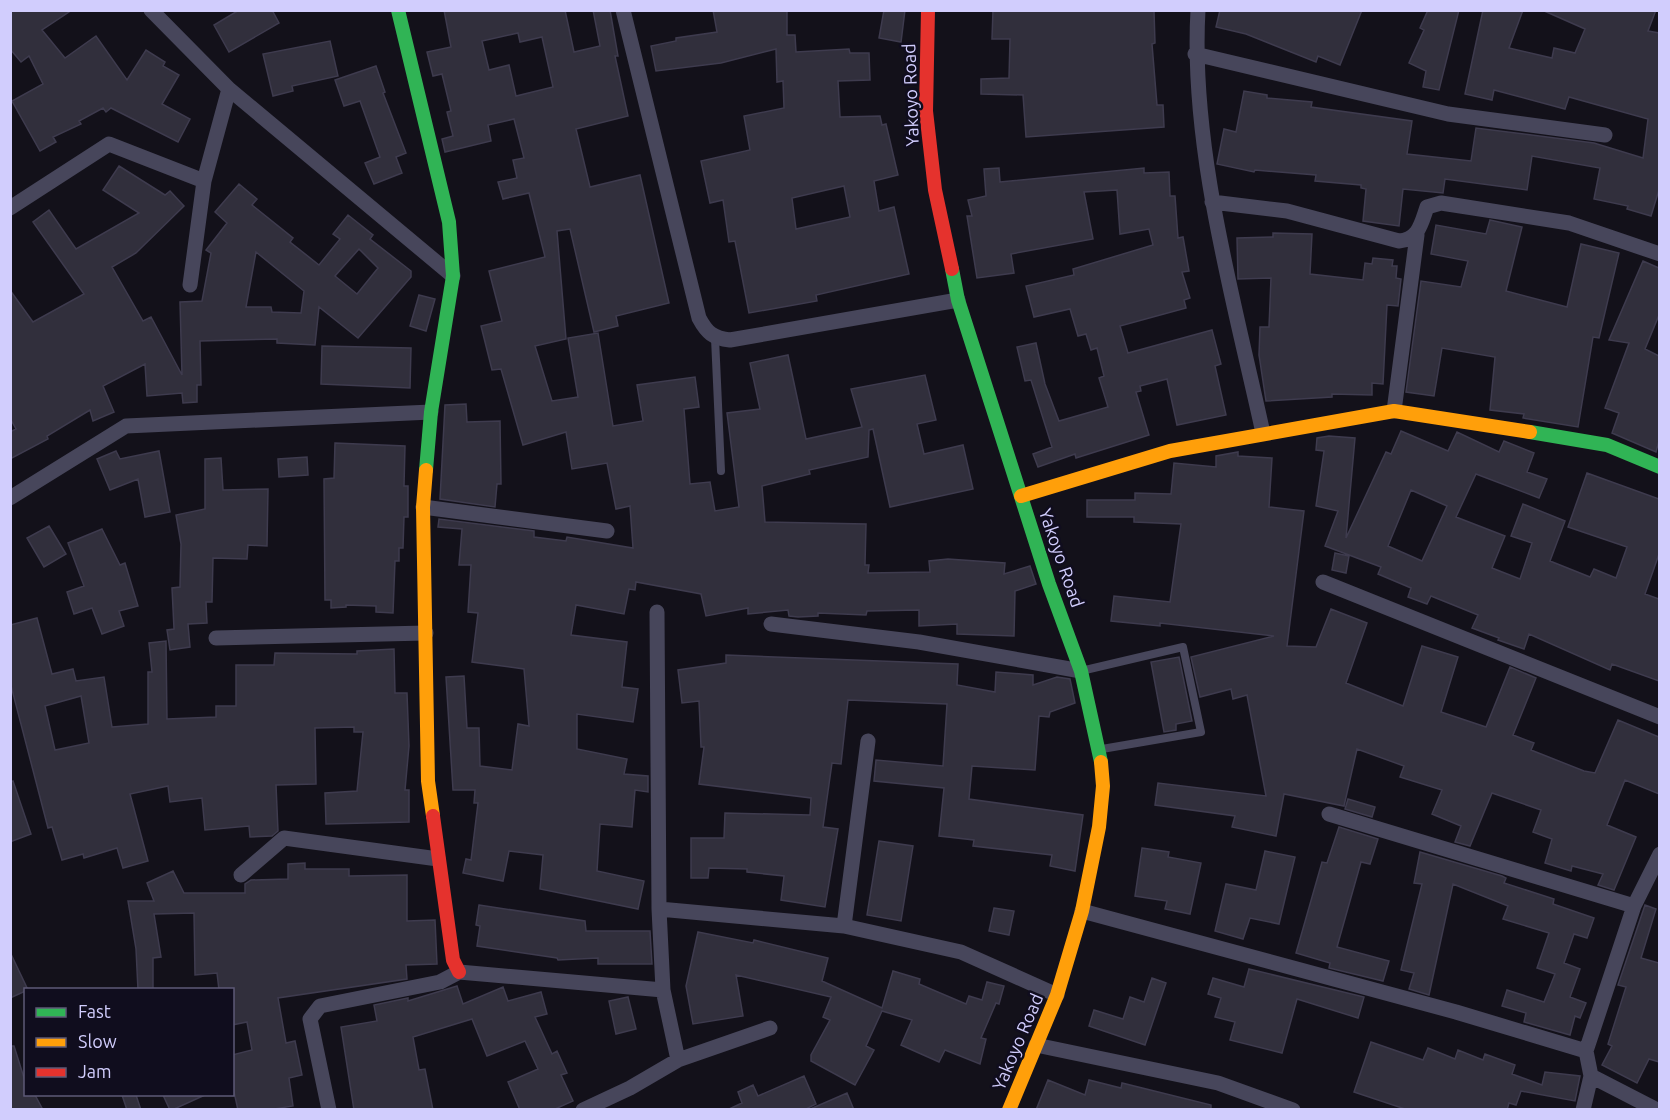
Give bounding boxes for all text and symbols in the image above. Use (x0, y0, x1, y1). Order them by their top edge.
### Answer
street label: Yakoyo Road (898, 43, 922, 147)
street label: Yakoyo Road (1036, 506, 1088, 610)
legend (24, 988, 234, 1096)
street label: Yakoyo Road (988, 990, 1046, 1093)
text: Fast (78, 1001, 111, 1021)
text: Slow (78, 1031, 117, 1051)
text: Jam (78, 1061, 112, 1081)

